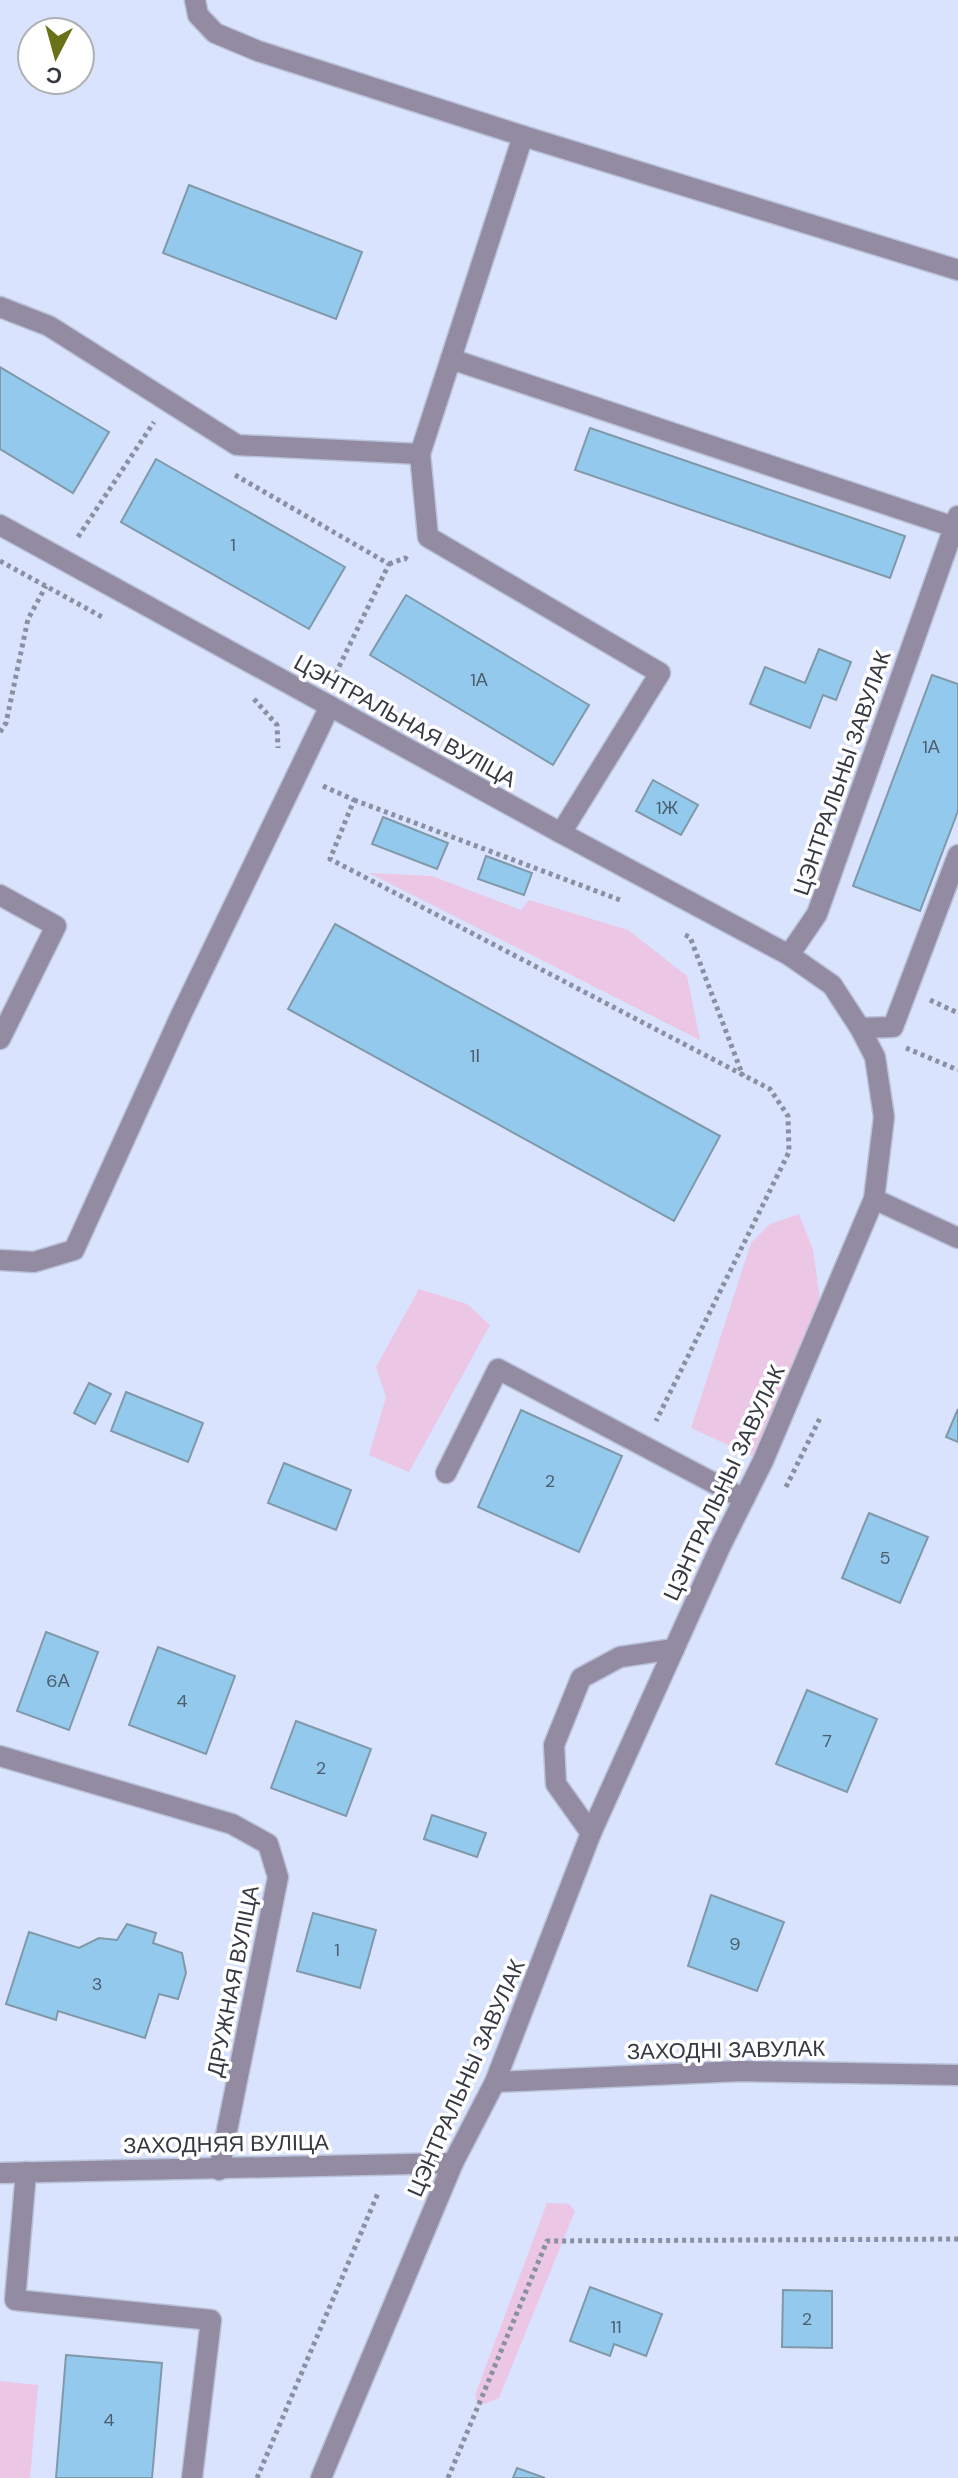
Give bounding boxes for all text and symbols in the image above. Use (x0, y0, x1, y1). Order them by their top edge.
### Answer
north arrow (16, 16, 96, 96)
text: С (44, 60, 63, 91)
house number: 1 (230, 533, 236, 557)
street label: ЦЭНТРАЛЬНЫ ЗАВУЛАК (786, 647, 898, 899)
street label: ЦЭНТРАЛЬНАЯ ВУЛІЦА (289, 648, 521, 794)
house number: 1А (470, 668, 488, 692)
house number: 1А (922, 735, 940, 759)
house number: 1Ж (656, 796, 678, 820)
house number: 1І (470, 1044, 480, 1068)
street label: ЦЭНТРАЛЬНЫ ЗАВУЛАК (657, 1360, 792, 1606)
house number: 2 (545, 1469, 555, 1493)
house number: 5 (880, 1546, 890, 1570)
house number: 6А (46, 1669, 70, 1693)
house number: 4 (177, 1689, 188, 1713)
house number: 7 (822, 1729, 832, 1753)
house number: 2 (316, 1756, 326, 1780)
street label: ДРУЖНАЯ ВУЛІЦА (200, 1883, 266, 2079)
house number: 9 (729, 1932, 741, 1956)
house number: 1 (334, 1938, 340, 1962)
street label: ЦЭНТРАЛЬНЫ ЗАВУЛАК (400, 1955, 532, 2201)
house number: 3 (92, 1972, 102, 1996)
street label: ЗАХОДНІ ЗАВУЛАК (627, 2034, 826, 2066)
street label: ЗАХОДНЯЯ ВУЛІЦА (123, 2128, 329, 2160)
house number: 2 (802, 2307, 812, 2331)
house number: 11 (610, 2315, 622, 2339)
house number: 4 (104, 2408, 115, 2432)

